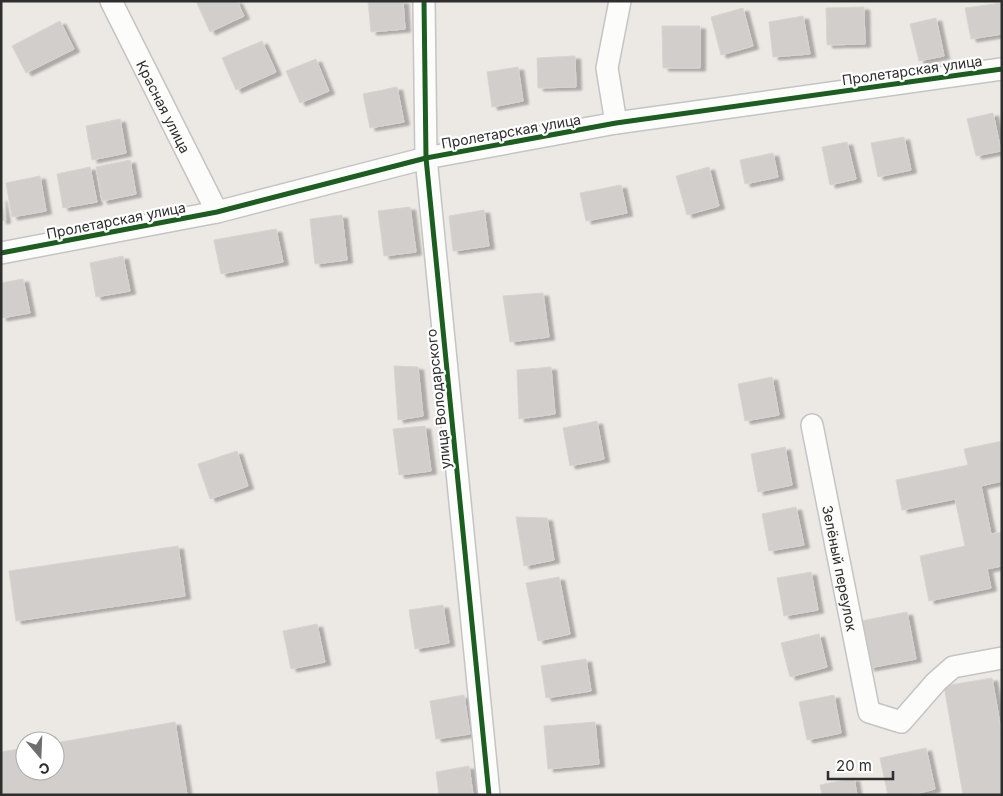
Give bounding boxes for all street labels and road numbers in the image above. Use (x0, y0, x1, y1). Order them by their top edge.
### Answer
street label: Пролетарская улица (841, 52, 983, 88)
street label: Красная улица (134, 57, 194, 156)
street label: Пролетарская улица (440, 110, 582, 152)
street label: Пролетарская улица (45, 198, 187, 242)
street label: улица Володарского (422, 328, 454, 470)
street label: Зелёный переулок (820, 504, 861, 633)

